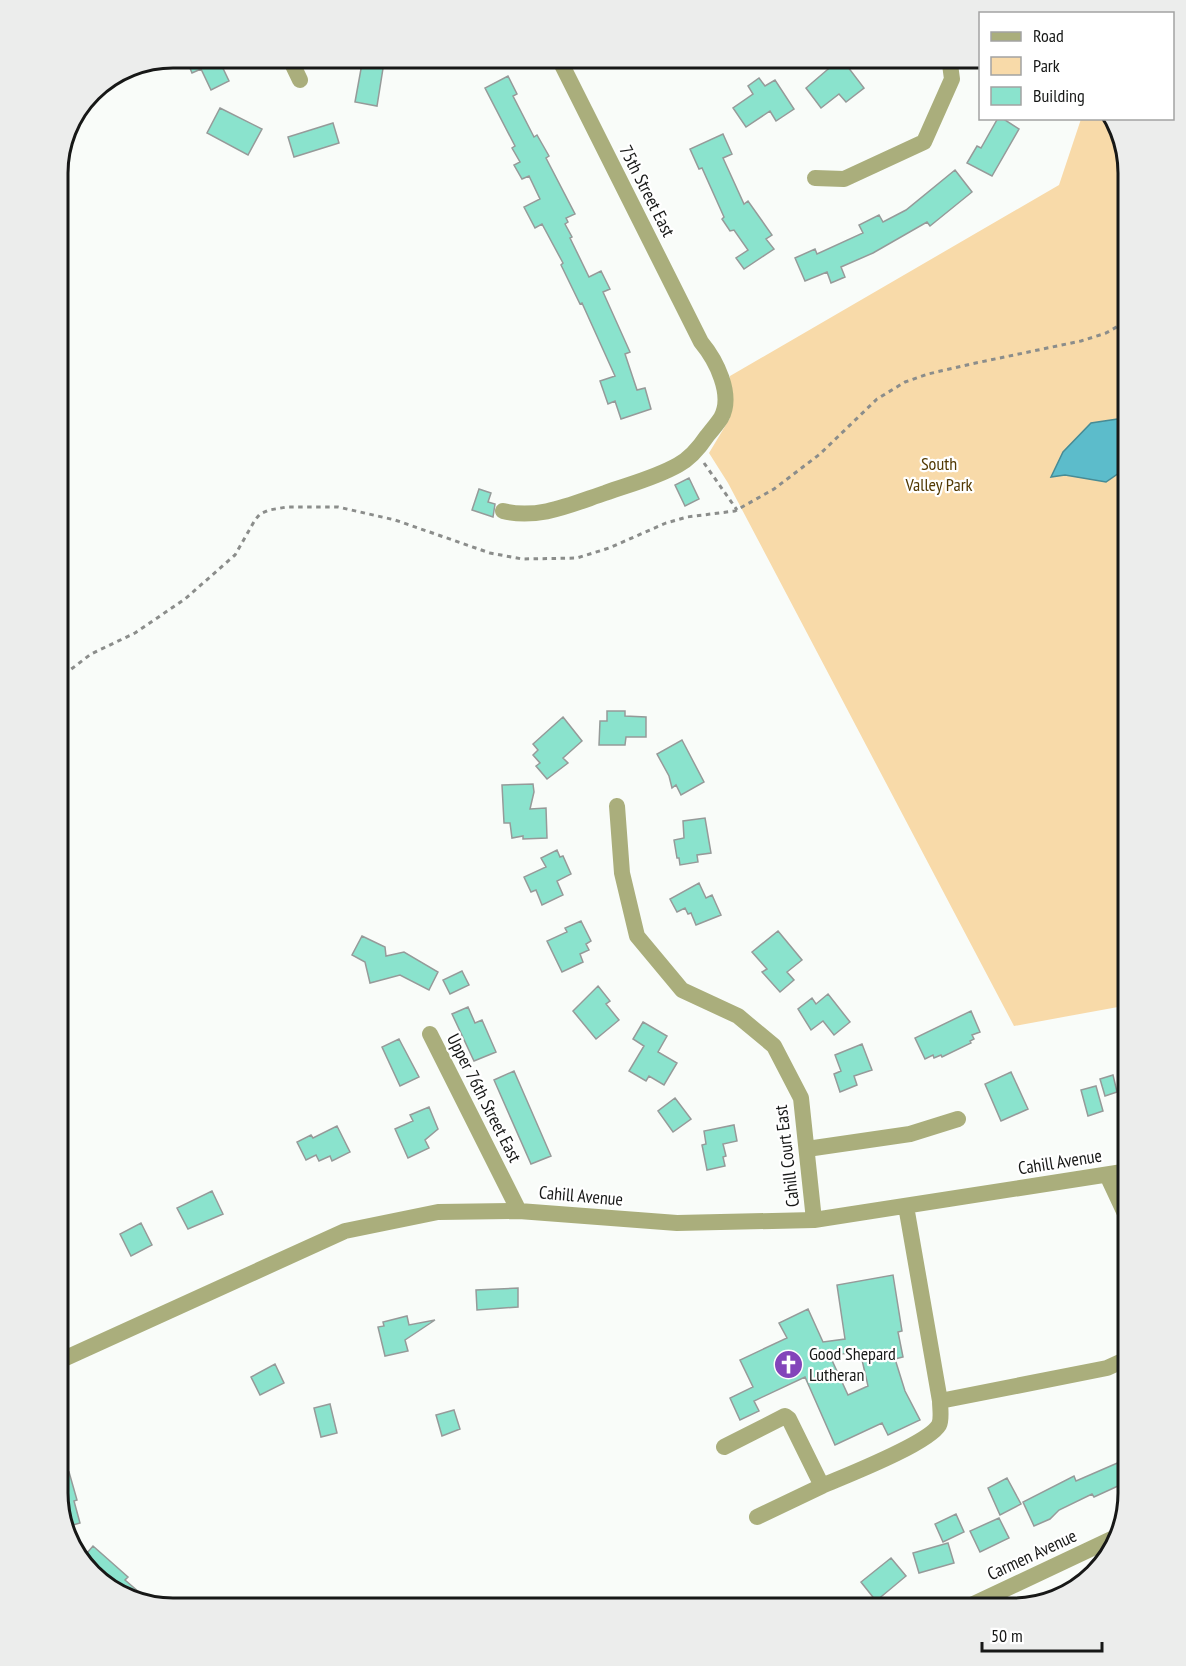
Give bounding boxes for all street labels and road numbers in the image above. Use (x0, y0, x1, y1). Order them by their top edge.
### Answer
street label: 75th Street East (615, 141, 680, 241)
street label: Upper 76th Street East (442, 1030, 527, 1166)
street label: Cahill Court East (769, 1104, 804, 1208)
street label: Cahill Avenue (1017, 1144, 1103, 1179)
street label: Cahill Avenue (538, 1180, 624, 1211)
street label: Carmen Avenue (983, 1524, 1080, 1585)

